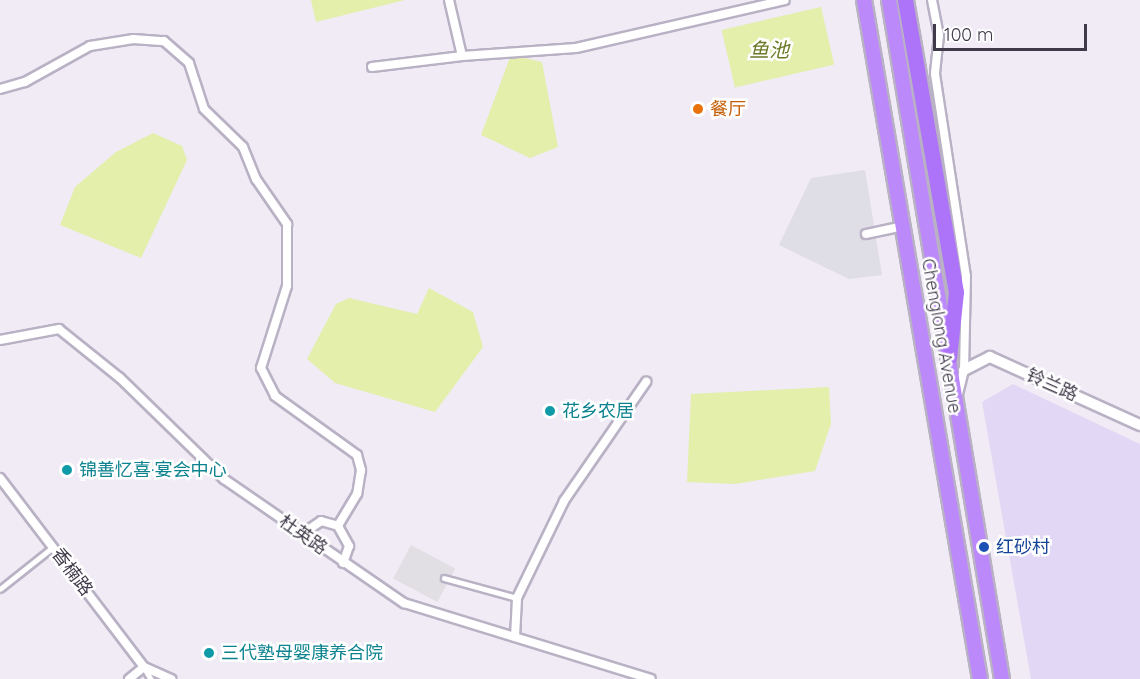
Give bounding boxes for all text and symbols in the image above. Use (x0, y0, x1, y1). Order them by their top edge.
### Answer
scale bar (936, 12, 1090, 50)
text: 100 m (944, 23, 993, 46)
water label: 鱼池 (749, 37, 789, 61)
place label: 餐厅 (710, 98, 746, 120)
marker: 餐厅 (691, 102, 705, 116)
street label: Chenglong Avenue (917, 257, 965, 415)
street label: 铃兰路 (1023, 364, 1081, 406)
place label: 花乡农居 (562, 400, 634, 422)
marker: 花乡农居 (543, 404, 557, 418)
place label: 锦善忆喜·宴会中心 (79, 459, 227, 481)
marker: 锦善忆喜·宴会中心 (60, 463, 74, 477)
street label: 杜英路 (275, 511, 331, 559)
place label: 红砂村 (996, 536, 1050, 558)
marker: 红砂村 (977, 540, 991, 554)
street label: 香楠路 (47, 544, 97, 600)
place label: 三代塾母婴康养合院 (221, 642, 383, 664)
marker: 三代塾母婴康养合院 (202, 646, 216, 660)

